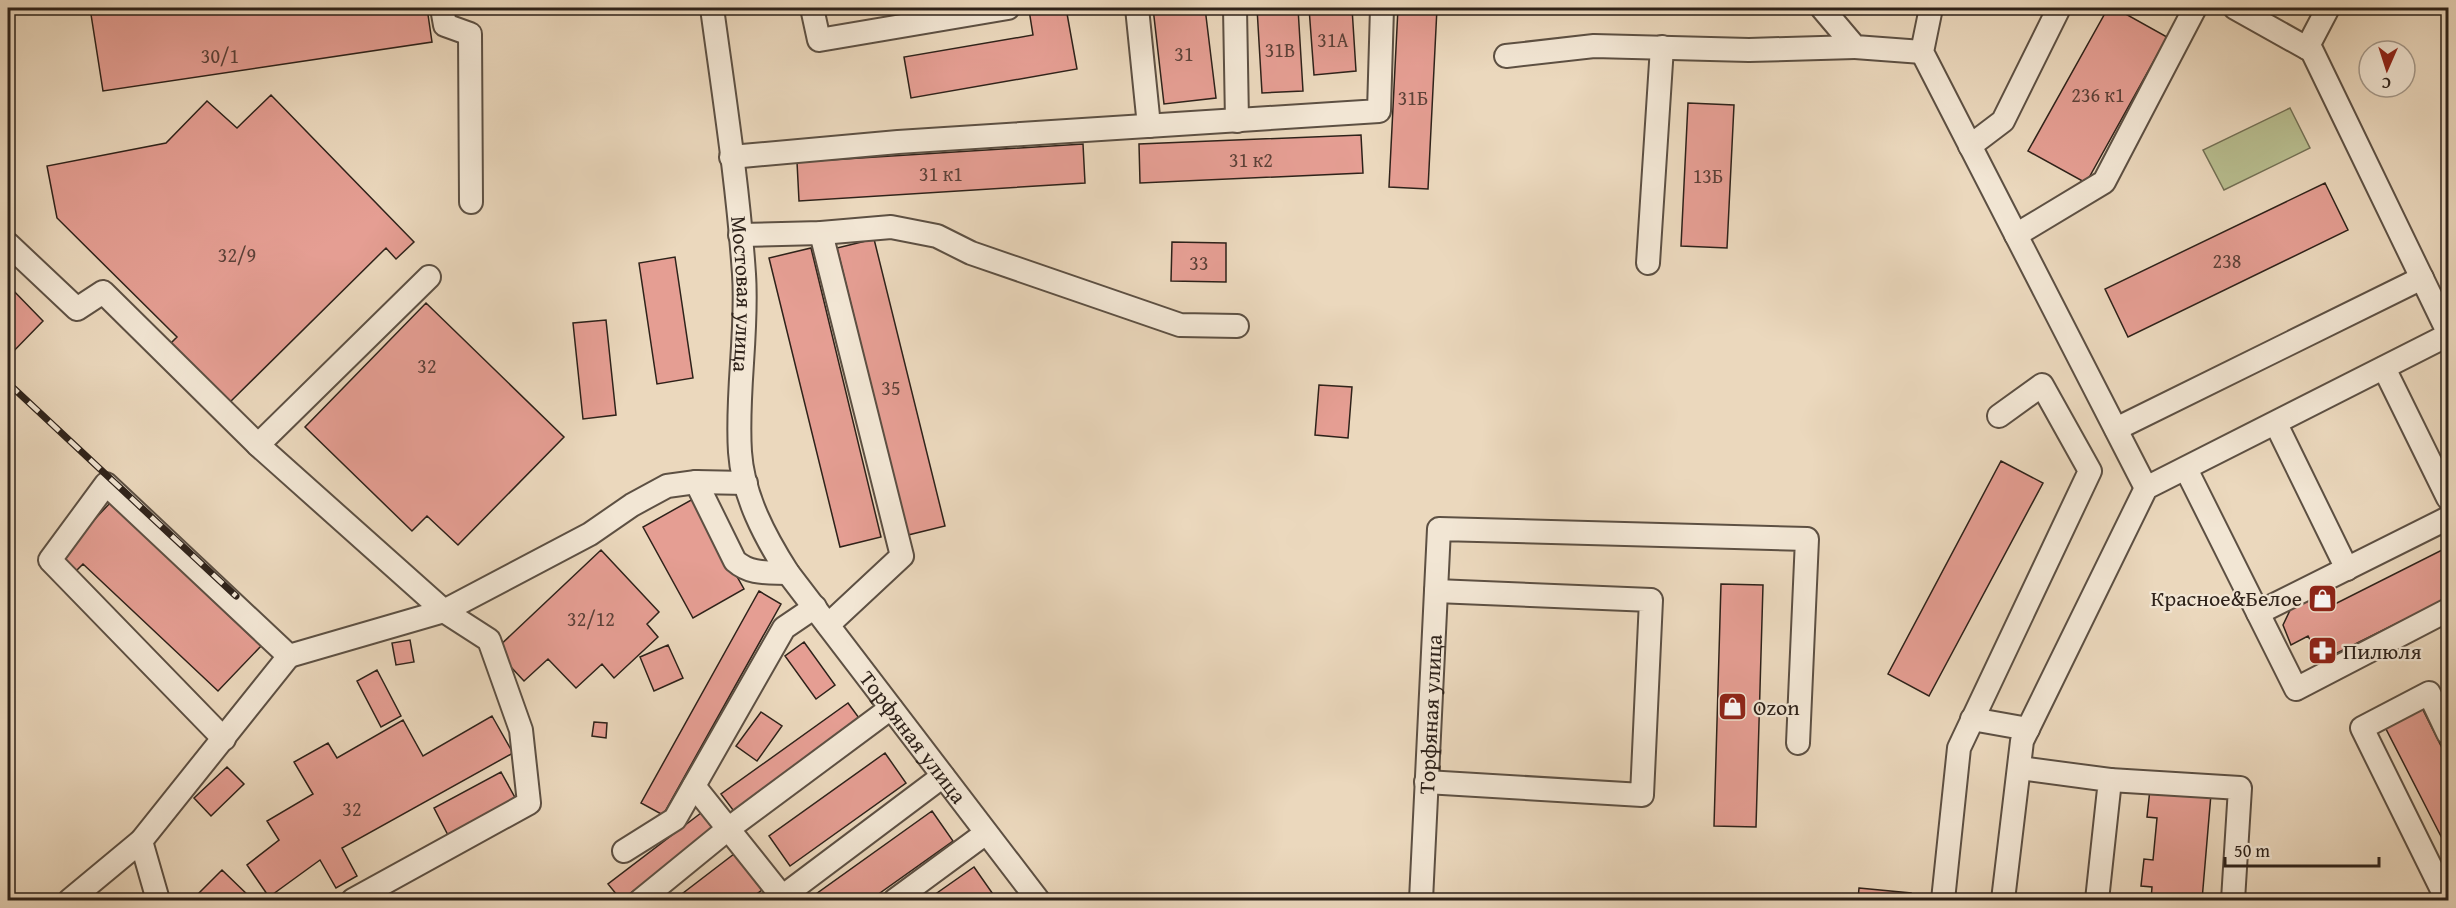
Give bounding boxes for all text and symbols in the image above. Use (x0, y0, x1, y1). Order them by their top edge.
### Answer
house number: 31А (1317, 25, 1349, 54)
house number: 31В (1265, 35, 1295, 64)
house number: 31 (1174, 39, 1194, 68)
north arrow (2357, 39, 2417, 99)
house number: 30/1 (201, 41, 239, 70)
text: С (2381, 72, 2391, 96)
house number: 236 к1 (2071, 80, 2125, 109)
house number: 31Б (1398, 83, 1428, 112)
house number: 31 к2 (1229, 145, 1273, 174)
house number: 31 к1 (919, 159, 963, 188)
house number: 13Б (1693, 161, 1723, 190)
street label: Мостовая улица (723, 214, 761, 374)
house number: 32/9 (218, 240, 256, 269)
house number: 238 (2213, 246, 2241, 275)
house number: 33 (1189, 248, 1209, 277)
house number: 32 (417, 351, 437, 380)
house number: 35 (881, 373, 901, 402)
place label: Красное&Белое (2151, 582, 2302, 614)
shop icon: Красное&Белое (2307, 582, 2339, 614)
house number: 32/12 (567, 604, 615, 633)
street label: Торфяная улица (1410, 633, 1450, 795)
pharmacy icon: Пилюля (2306, 635, 2338, 667)
place label: Пилюля (2343, 635, 2422, 667)
street label: Торфяная улица (852, 664, 975, 811)
shop icon: Ozon (1716, 691, 1748, 723)
place label: Ozon (1753, 691, 1800, 723)
house number: 32 (342, 794, 362, 823)
scale bar (2225, 830, 2380, 868)
text: 50 m (2234, 837, 2270, 864)

